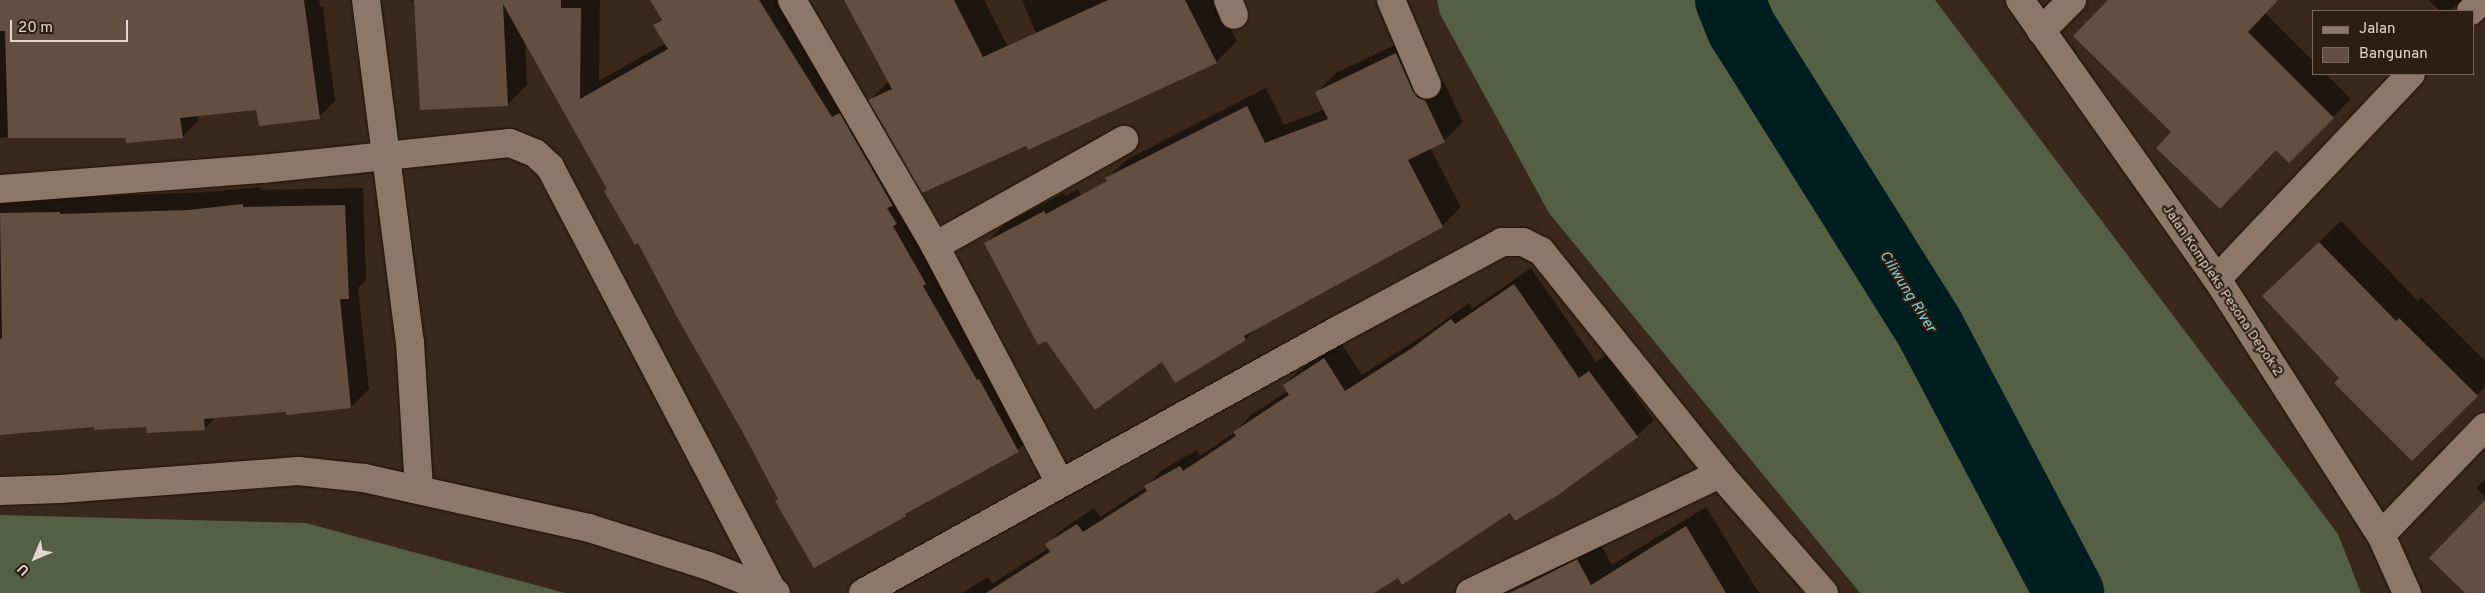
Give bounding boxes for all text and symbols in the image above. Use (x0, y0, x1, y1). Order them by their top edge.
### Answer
scale bar (12, 10, 130, 42)
legend (2312, 10, 2475, 75)
text: 20 m (18, 19, 53, 38)
text: Jalan (2359, 20, 2396, 39)
text: Bangunan (2359, 45, 2428, 64)
street label: Jalan Kompleks Pesona Depok 2 (2158, 202, 2286, 380)
water label: Ciliwung River (1875, 248, 1939, 336)
north arrow (10, 533, 60, 583)
text: U (15, 559, 34, 578)

